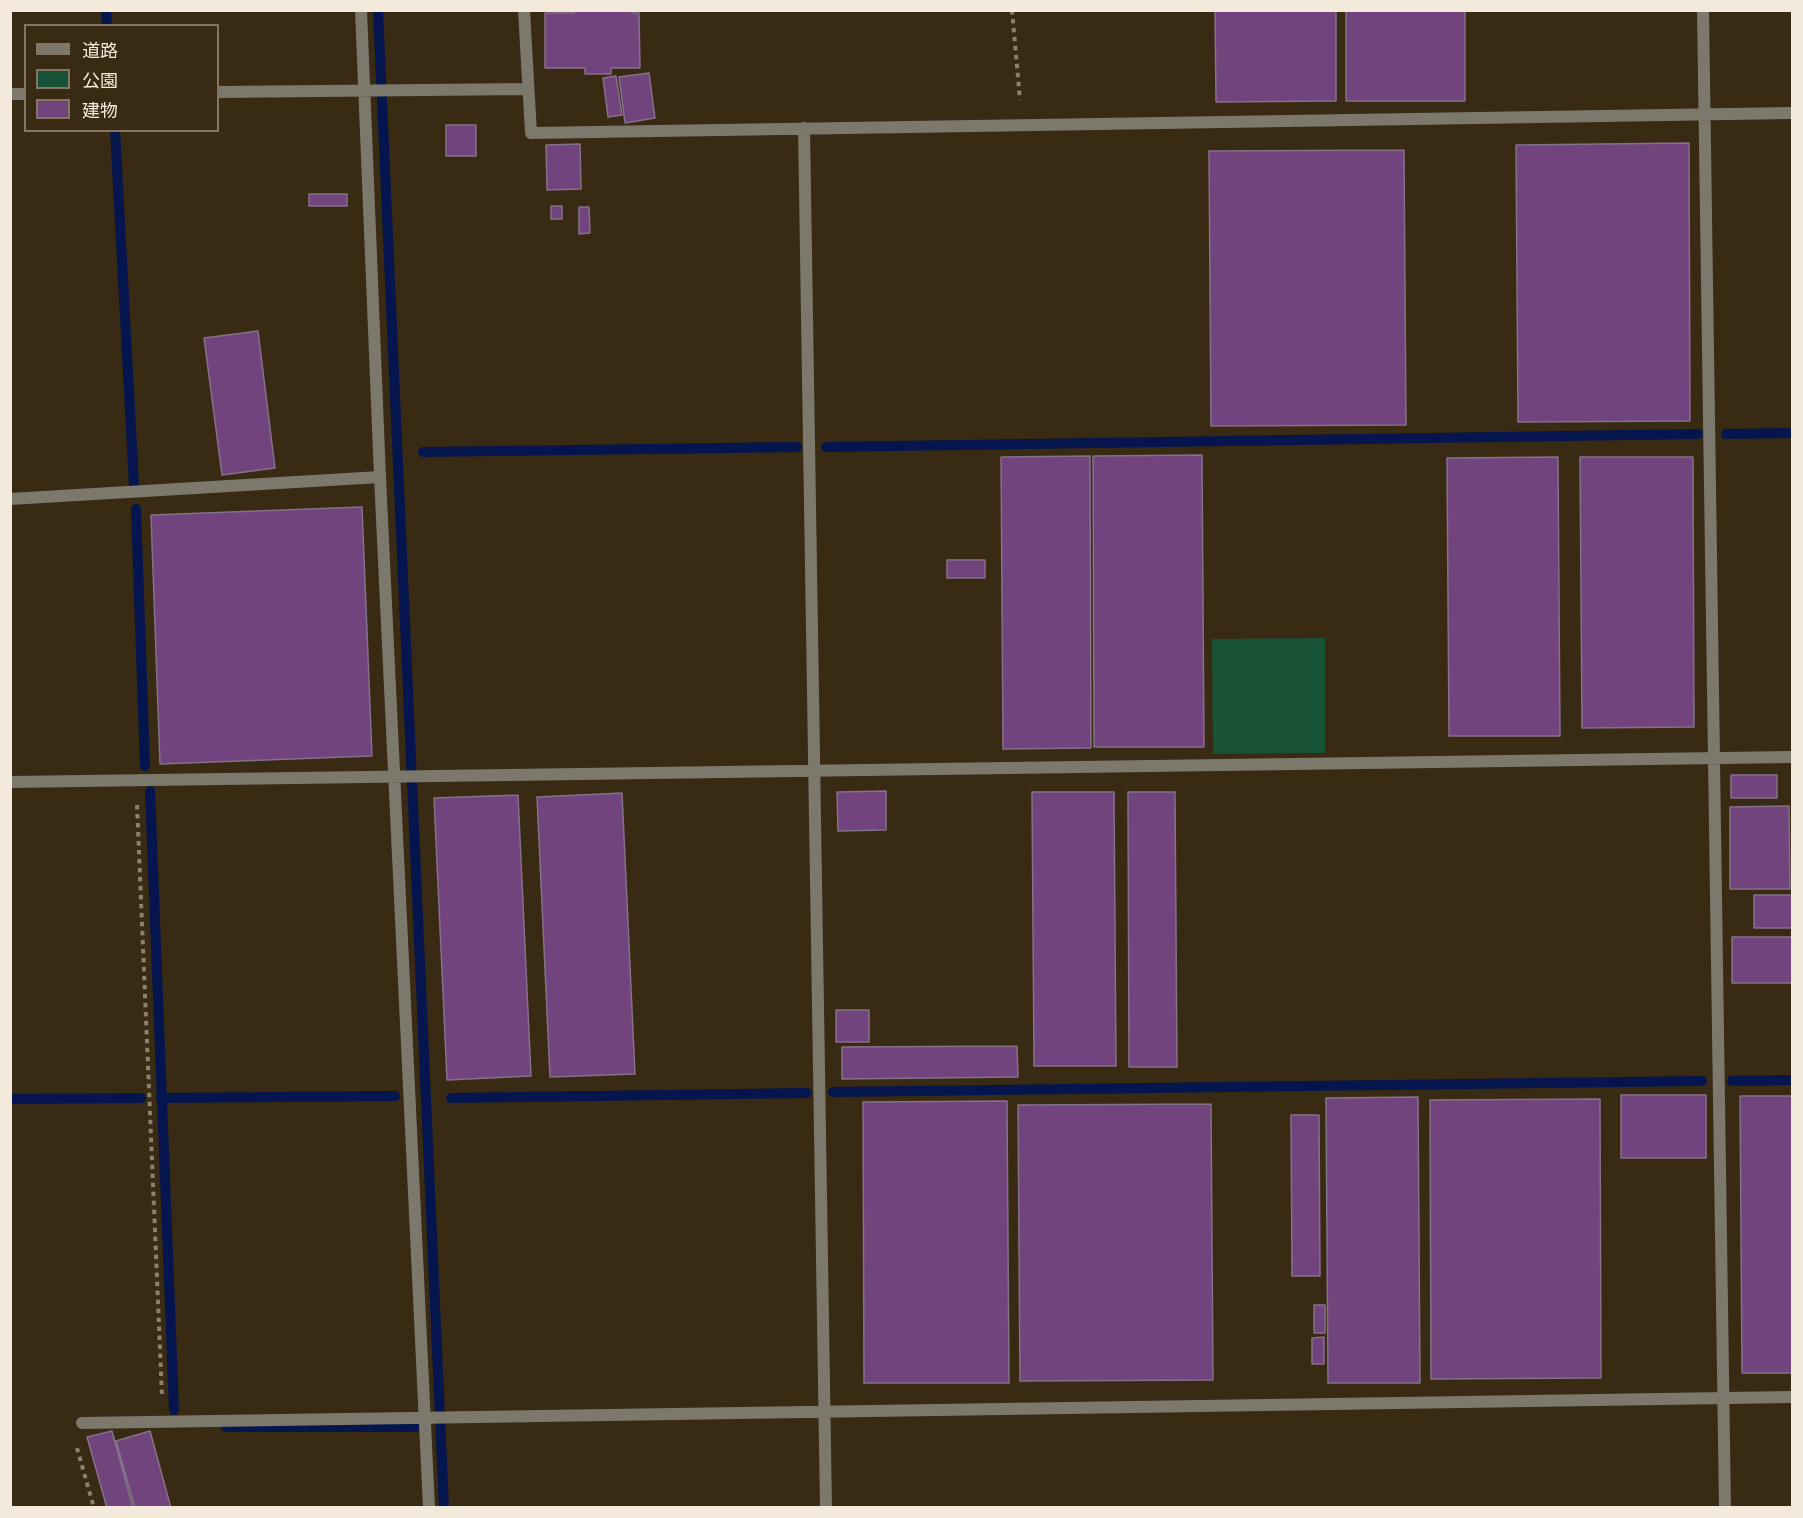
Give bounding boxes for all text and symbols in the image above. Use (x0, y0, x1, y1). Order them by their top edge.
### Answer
legend (24, 24, 219, 132)
text: 道路 (82, 41, 118, 62)
text: 公園 (82, 71, 118, 92)
text: 建物 (82, 101, 118, 122)

